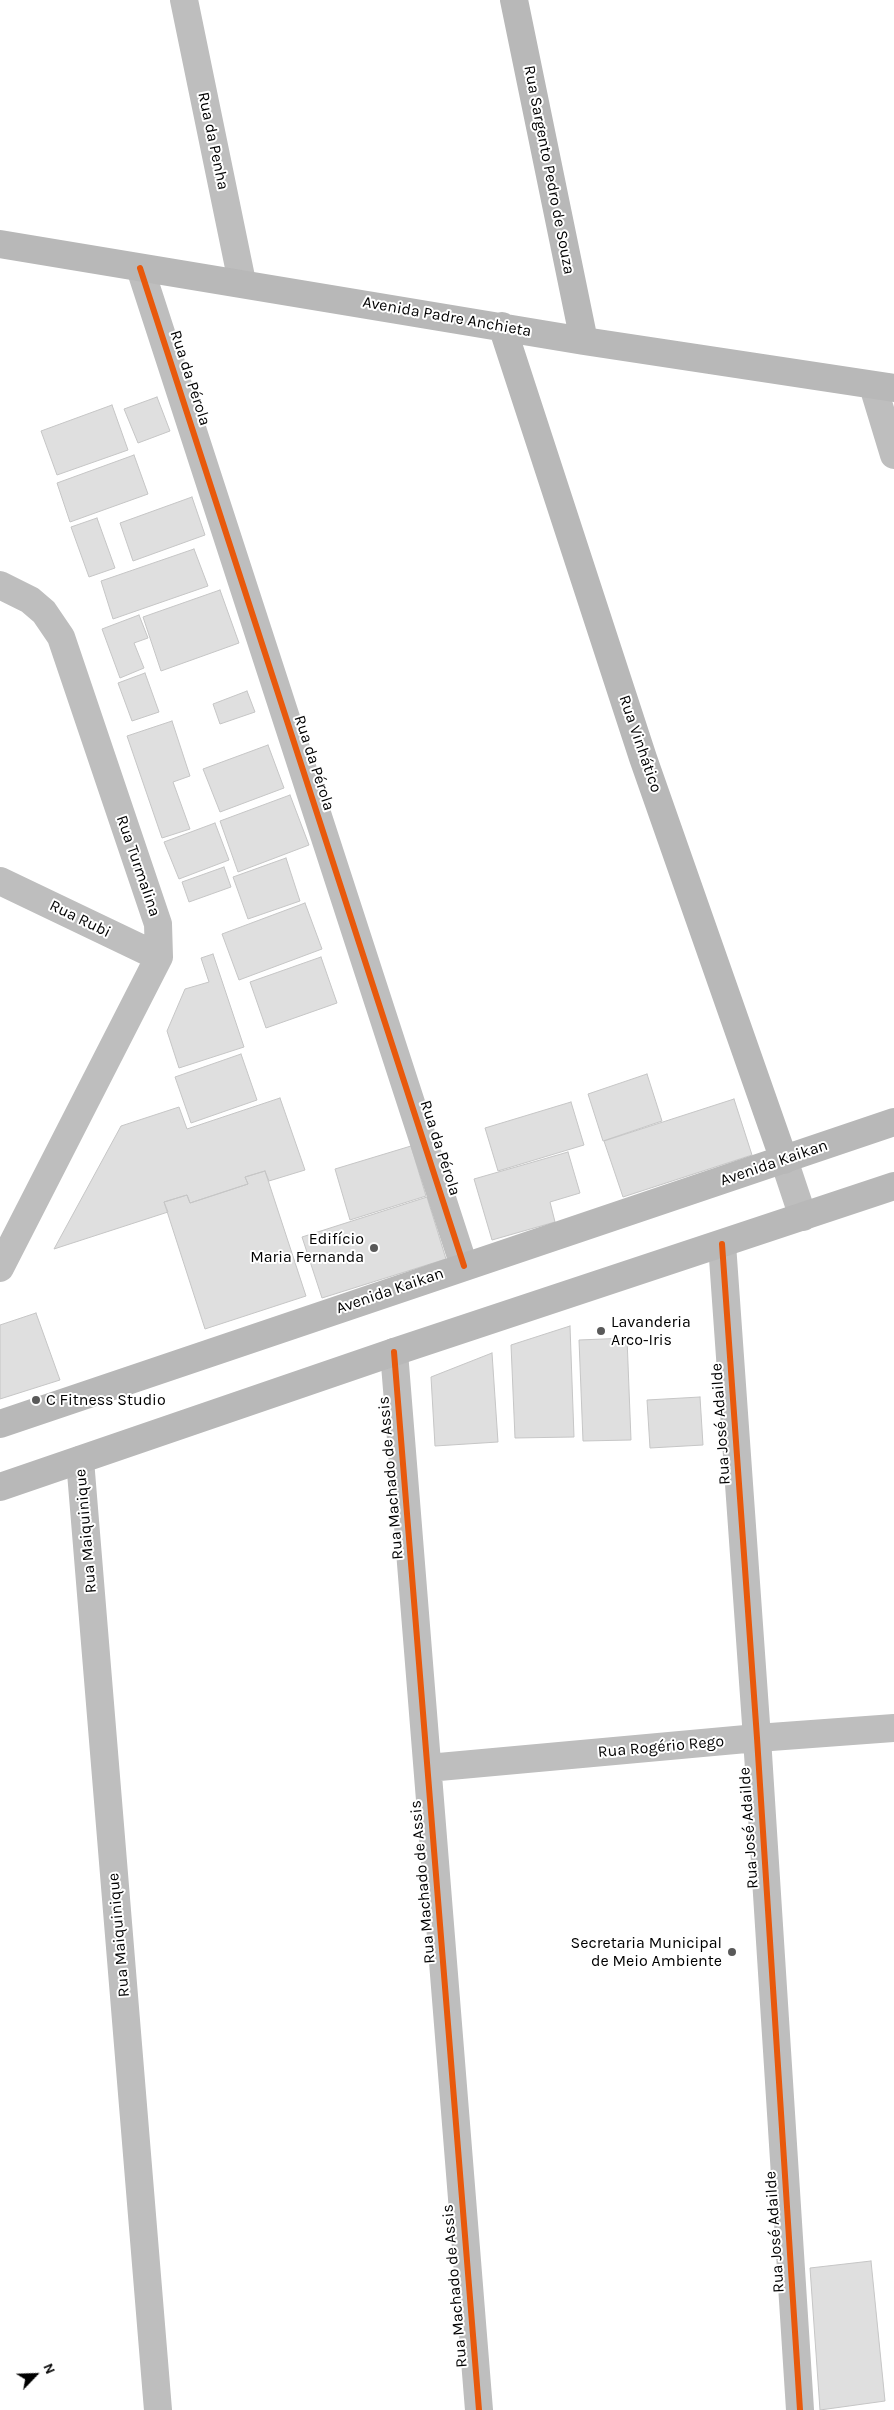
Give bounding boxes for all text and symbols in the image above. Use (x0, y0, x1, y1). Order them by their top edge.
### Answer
street label: Rua Sargento Pedro de Souza (519, 64, 579, 276)
street label: Rua da Penha (193, 90, 233, 192)
street label: Avenida Padre Anchieta (361, 293, 533, 341)
street label: Rua da Pérola (166, 328, 214, 428)
street label: Rua Vinhático (614, 693, 666, 795)
street label: Rua da Pérola (290, 713, 338, 813)
street label: Rua Turmalina (112, 813, 164, 919)
street label: Rua Rubi (46, 896, 114, 942)
street label: Rua da Pérola (416, 1098, 464, 1198)
street label: Avenida Kaikan (718, 1136, 830, 1190)
place label: Edifício Maria Fernanda (250, 1229, 364, 1267)
marker: Edifício Maria Fernanda (368, 1242, 380, 1254)
street label: Avenida Kaikan (334, 1264, 446, 1318)
place label: Lavanderia Arco-Iris (611, 1312, 691, 1350)
marker: Lavanderia Arco-Iris (595, 1325, 607, 1337)
street label: Rua José Adailde (707, 1362, 735, 1486)
place label: C Fitness Studio (46, 1390, 166, 1410)
marker: C Fitness Studio (30, 1394, 42, 1406)
street label: Rua Machado de Assis (374, 1396, 408, 1560)
street label: Rua Maiquinique (71, 1468, 101, 1594)
street label: Rua Rogério Rego (597, 1732, 725, 1762)
street label: Rua José Adailde (735, 1766, 763, 1890)
street label: Rua Machado de Assis (406, 1800, 440, 1964)
street label: Rua Maiquinique (104, 1872, 134, 1998)
place label: Secretaria Municipal de Meio Ambiente (571, 1933, 722, 1971)
marker: Secretaria Municipal de Meio Ambiente (726, 1946, 738, 1958)
street label: Rua José Adailde (761, 2170, 789, 2294)
street label: Rua Machado de Assis (438, 2204, 472, 2368)
north arrow (10, 2350, 60, 2400)
text: N (39, 2361, 59, 2377)

